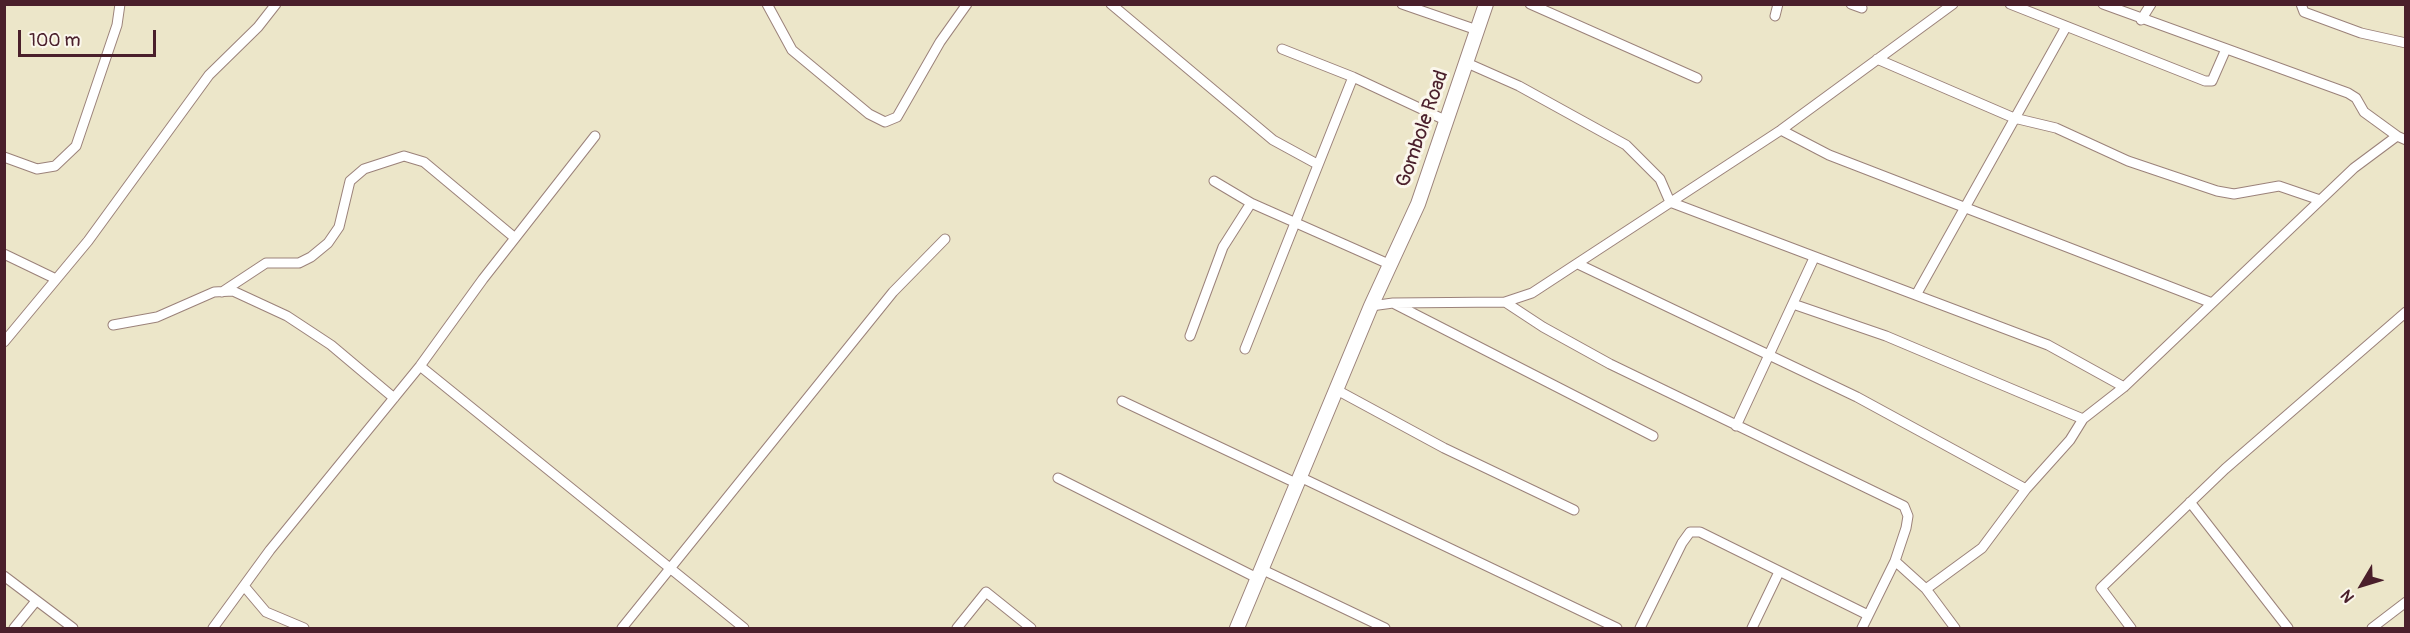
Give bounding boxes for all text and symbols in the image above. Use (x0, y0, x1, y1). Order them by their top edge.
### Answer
scale bar (21, 18, 159, 56)
text: 100 m (29, 29, 81, 52)
street label: Gombole Road (1392, 67, 1454, 191)
north arrow (2332, 555, 2392, 615)
text: N (2337, 586, 2359, 607)

